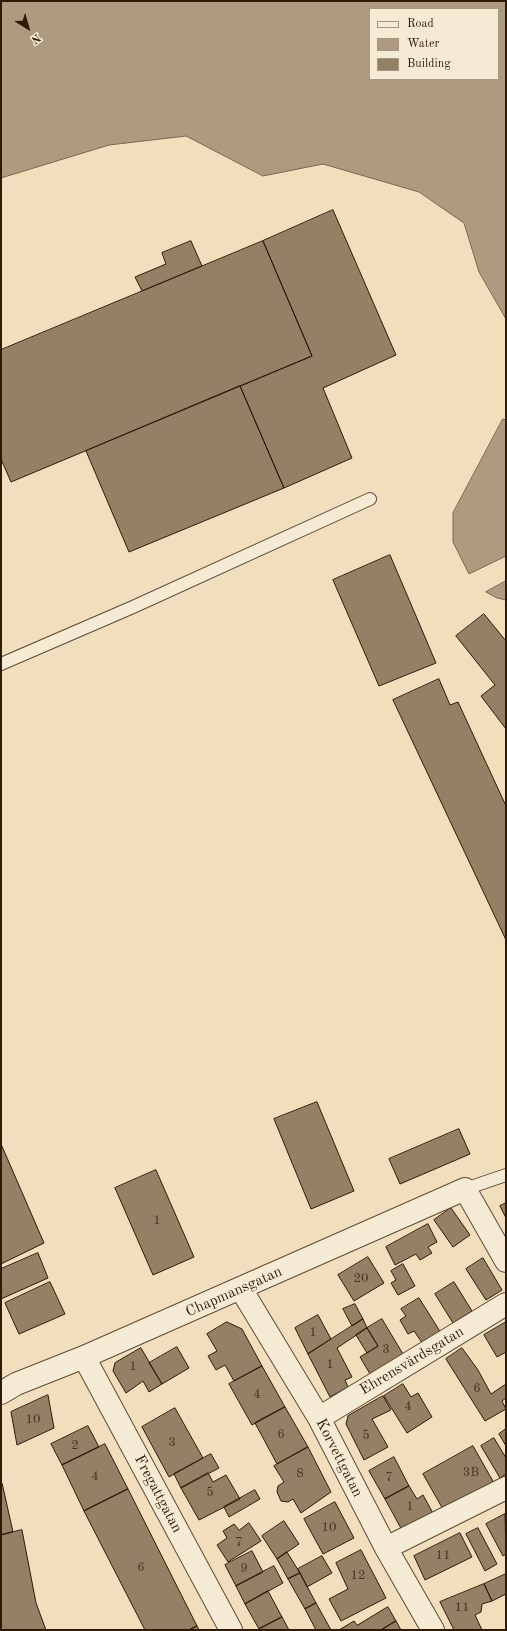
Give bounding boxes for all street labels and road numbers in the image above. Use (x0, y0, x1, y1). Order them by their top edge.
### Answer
street label: Chapmansgatan (183, 1263, 285, 1321)
street label: Ehrensvärdsgatan (357, 1323, 467, 1399)
street label: Korvettgatan (311, 1416, 367, 1500)
street label: Fregattgatan (130, 1452, 186, 1536)

